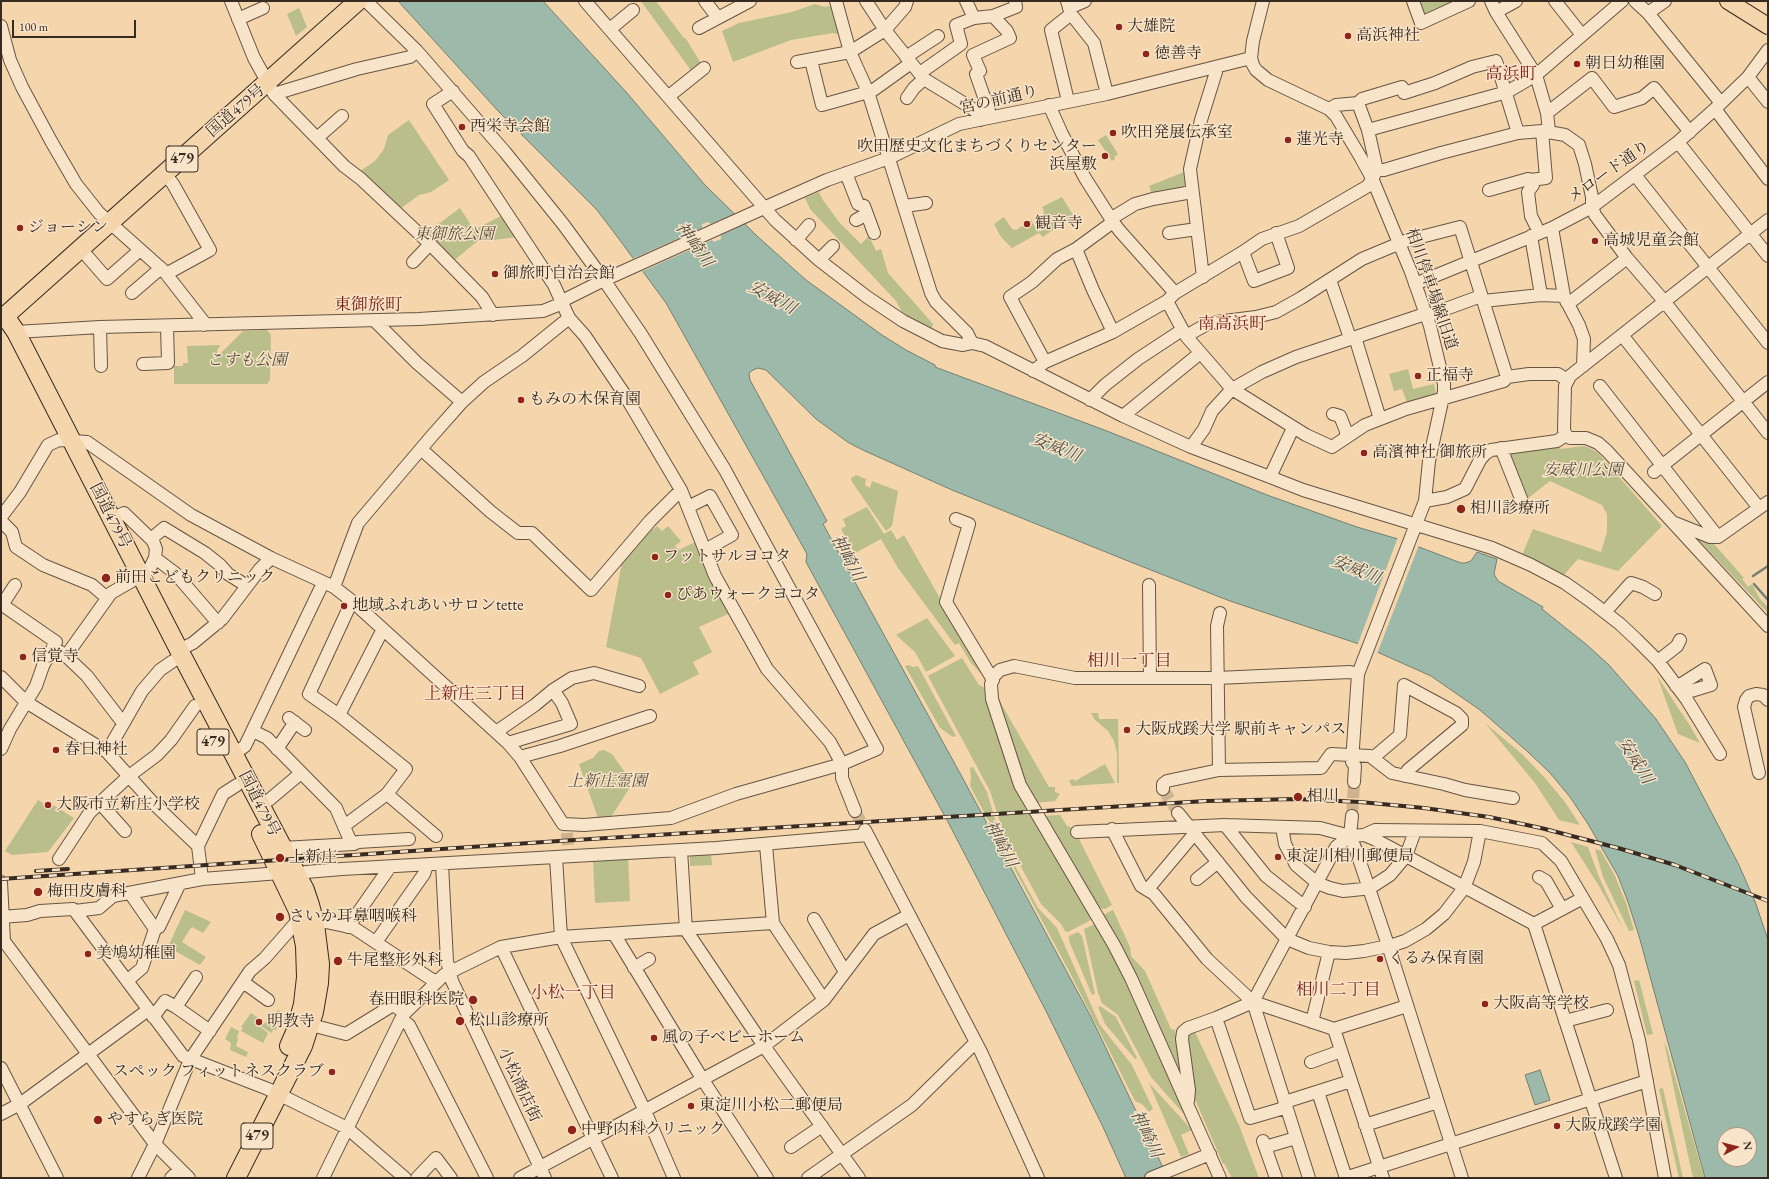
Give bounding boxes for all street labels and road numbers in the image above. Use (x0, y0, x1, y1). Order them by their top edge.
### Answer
street label: 国道479号 (203, 80, 269, 142)
street label: 宮の前通り (958, 82, 1040, 118)
street label: メロード通り (1564, 137, 1654, 207)
road number: 479 (166, 146, 198, 172)
street label: 相川停車場線旧道 (1401, 225, 1461, 353)
street label: 国道479号 (85, 480, 135, 552)
road number: 479 (197, 729, 229, 755)
street label: 国道479号 (234, 768, 284, 840)
street label: 小松商店街 (493, 1045, 545, 1125)
road number: 479 (241, 1123, 273, 1149)

